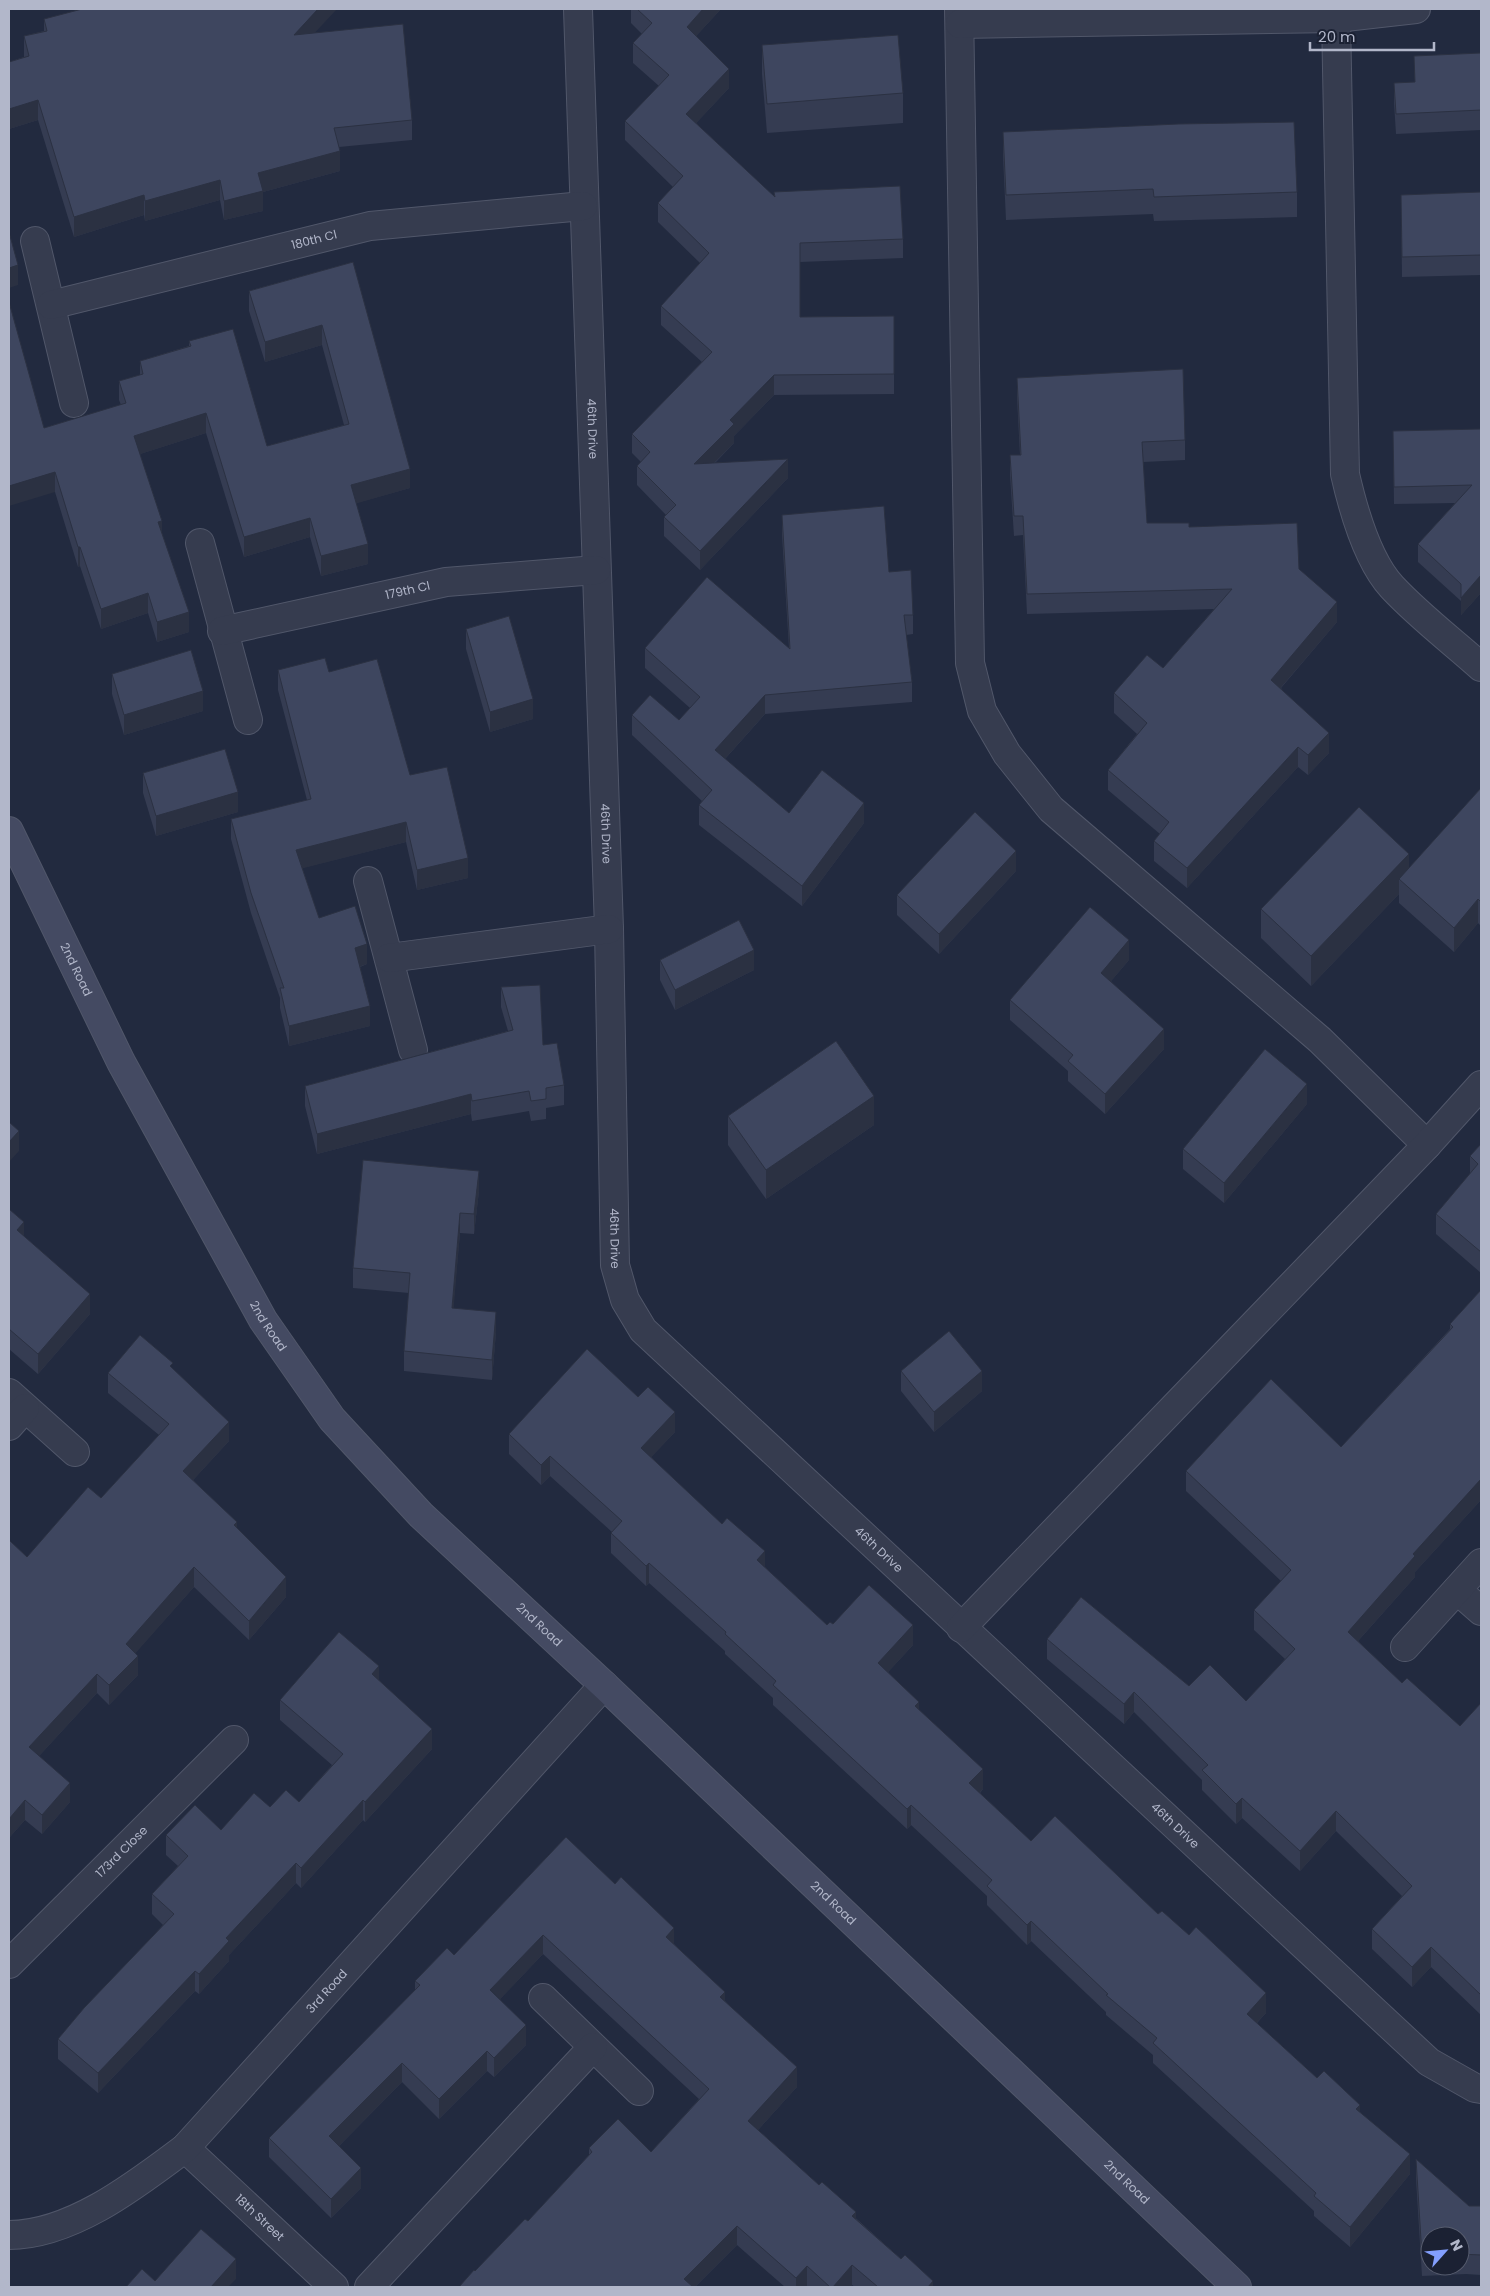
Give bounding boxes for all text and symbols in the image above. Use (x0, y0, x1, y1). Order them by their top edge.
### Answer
scale bar (1310, 20, 1434, 52)
text: 20 m (1318, 26, 1356, 47)
street label: 180th Cl (289, 226, 339, 253)
street label: 46th Drive (583, 398, 602, 459)
street label: 179th Cl (383, 577, 432, 603)
street label: 46th Drive (597, 803, 616, 864)
street label: 2nd Road (57, 940, 97, 999)
street label: 46th Drive (606, 1208, 624, 1269)
street label: 2nd Road (246, 1297, 291, 1354)
street label: 46th Drive (851, 1522, 907, 1576)
street label: 2nd Road (513, 1599, 566, 1650)
street label: 46th Drive (1147, 1798, 1203, 1852)
street label: 173rd Close (92, 1822, 151, 1881)
street label: 2nd Road (807, 1877, 860, 1929)
street label: 3rd Road (302, 1965, 351, 2017)
street label: 2nd Road (1101, 2156, 1154, 2208)
street label: 18th Street (231, 2190, 288, 2245)
north arrow (1420, 2226, 1470, 2276)
text: N (1445, 2236, 1468, 2254)

